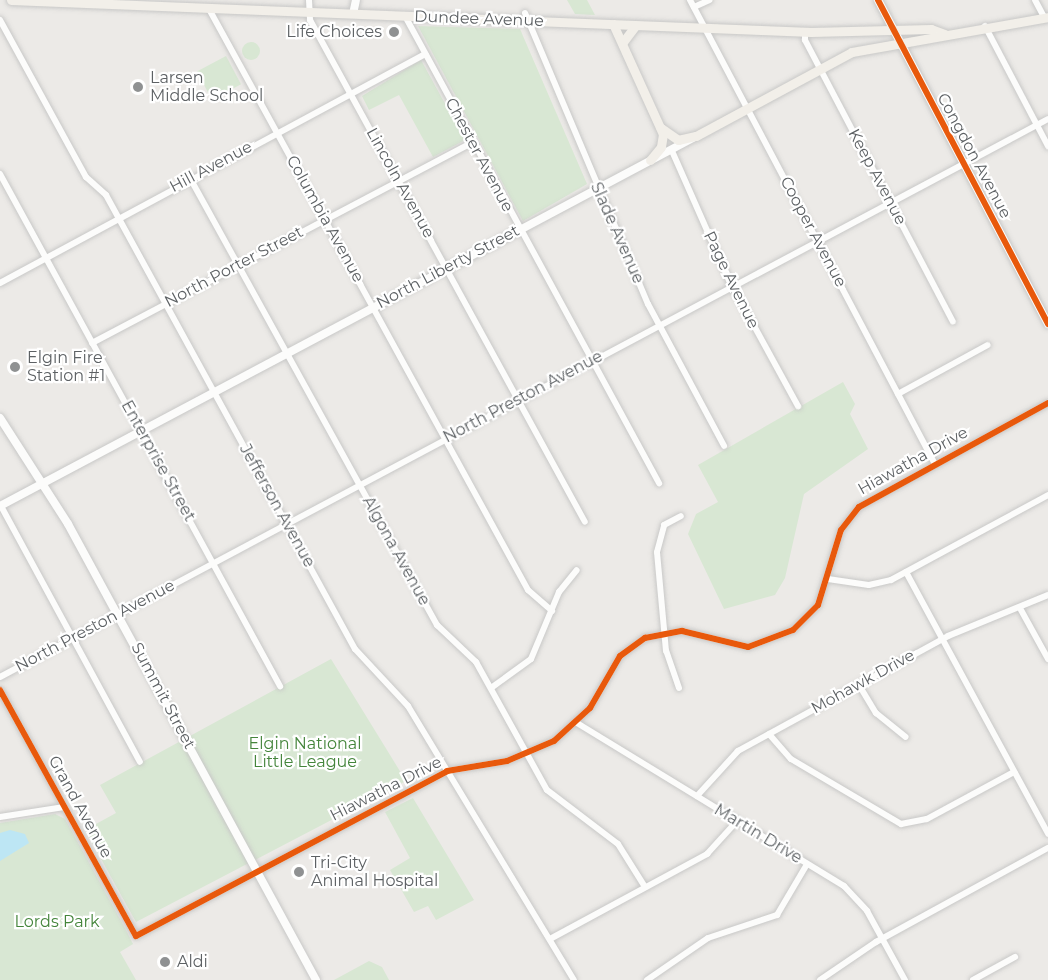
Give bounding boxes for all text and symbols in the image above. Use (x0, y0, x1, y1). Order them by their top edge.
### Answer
street label: Dundee Avenue (414, 7, 544, 31)
place label: Life Choices (286, 22, 382, 42)
marker: Life Choices (387, 25, 401, 39)
place label: Larsen Middle School (150, 68, 263, 106)
marker: Larsen Middle School (131, 80, 145, 94)
street label: Congdon Avenue (933, 90, 1015, 222)
street label: Chester Avenue (441, 95, 517, 215)
street label: Lincoln Avenue (362, 124, 438, 242)
street label: Keep Avenue (844, 126, 910, 228)
street label: Hill Avenue (167, 137, 255, 197)
street label: Columbia Avenue (282, 152, 368, 286)
street label: Cooper Avenue (776, 173, 850, 291)
street label: Slade Avenue (586, 179, 648, 287)
street label: North Liberty Street (373, 221, 523, 313)
street label: North Porter Street (162, 222, 306, 312)
street label: Page Avenue (699, 228, 763, 332)
street label: North Preston Avenue (440, 347, 606, 447)
place label: Elgin Fire Station #1 (27, 348, 105, 386)
marker: Elgin Fire Station #1 (8, 360, 22, 374)
street label: Enterprise Street (117, 397, 199, 525)
street label: Hiawatha Drive (855, 423, 971, 499)
street label: Jefferson Avenue (235, 441, 319, 571)
street label: Algona Avenue (358, 493, 434, 609)
street label: North Preston Avenue (12, 576, 178, 676)
street label: Summit Street (127, 640, 199, 752)
street label: Mohawk Drive (808, 646, 918, 718)
park label: Elgin National Little League (248, 734, 362, 772)
street label: Grand Avenue (44, 753, 116, 861)
street label: Hiawatha Drive (327, 753, 445, 825)
street label: Martin Drive (711, 800, 805, 868)
place label: Tri-City Animal Hospital (311, 853, 438, 891)
marker: Tri-City Animal Hospital (292, 865, 306, 879)
park label: Lords Park (15, 912, 99, 932)
place label: Aldi (177, 952, 208, 972)
marker: Aldi (158, 955, 172, 969)

